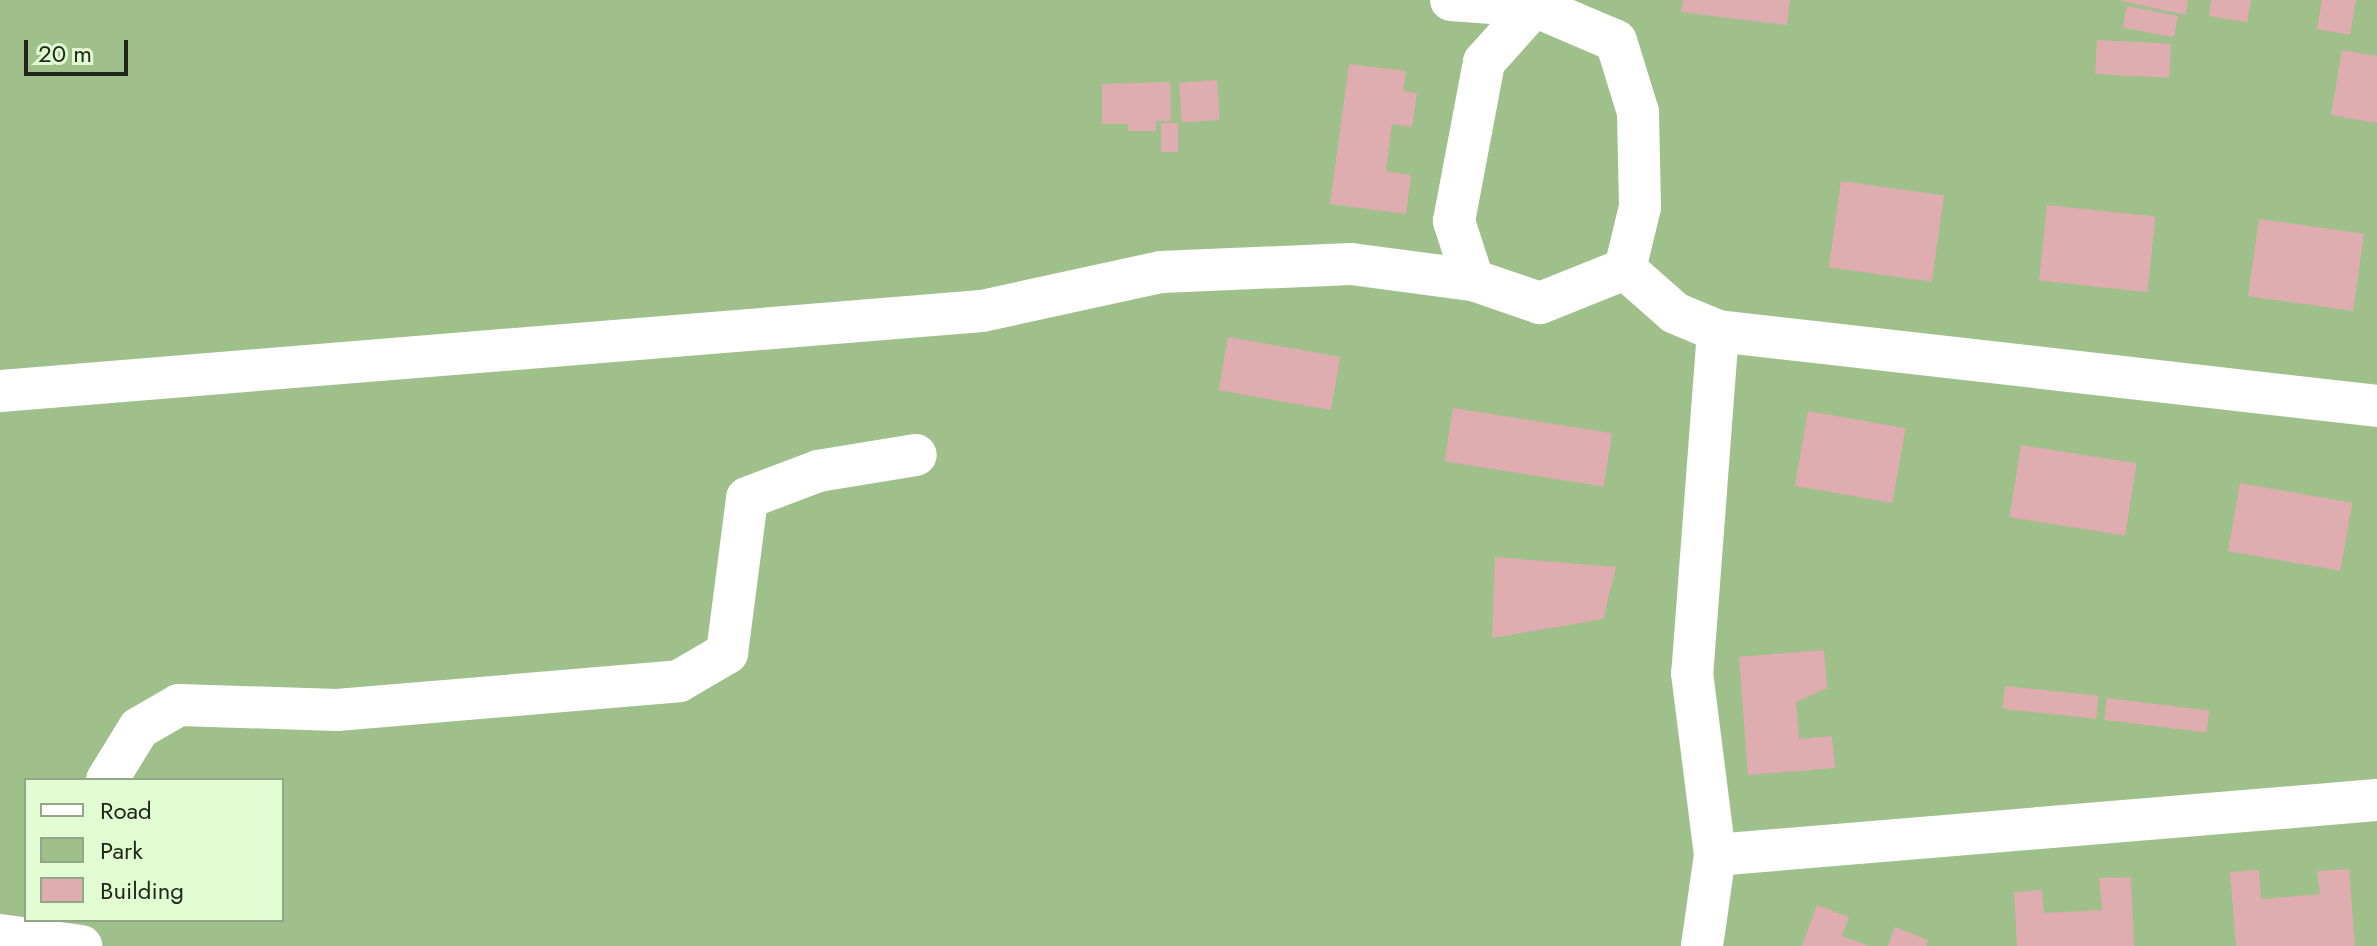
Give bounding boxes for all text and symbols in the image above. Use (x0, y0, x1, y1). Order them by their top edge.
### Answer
scale bar (28, 24, 132, 74)
text: 20 m (38, 36, 92, 71)
legend (24, 778, 284, 922)
text: Road (100, 793, 152, 828)
text: Park (100, 833, 143, 868)
text: Building (100, 873, 184, 908)

